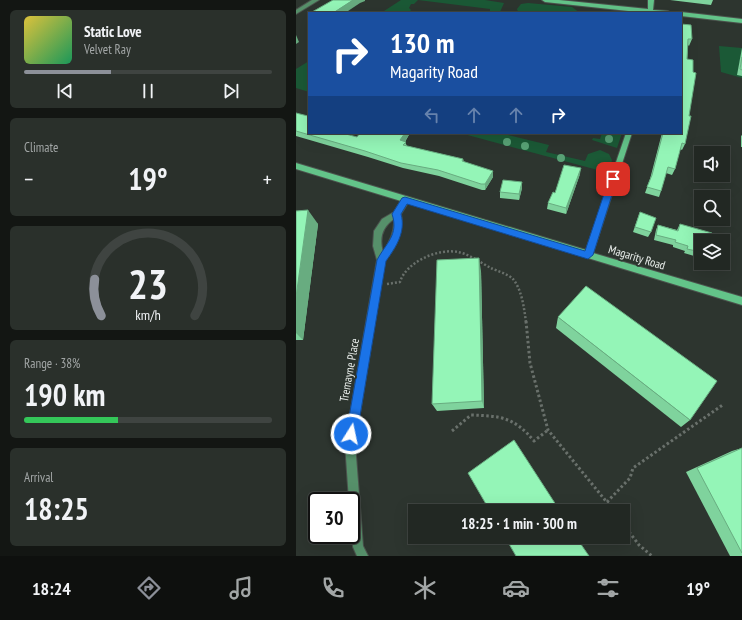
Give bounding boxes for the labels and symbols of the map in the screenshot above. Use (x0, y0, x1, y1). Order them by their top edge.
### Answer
pin (596, 162, 630, 196)
street label: Magarity Road (607, 241, 667, 273)
street label: Tremayne Place (336, 337, 362, 403)
position arrow (330, 413, 372, 455)
speed limit sign: 30 (308, 492, 360, 544)

